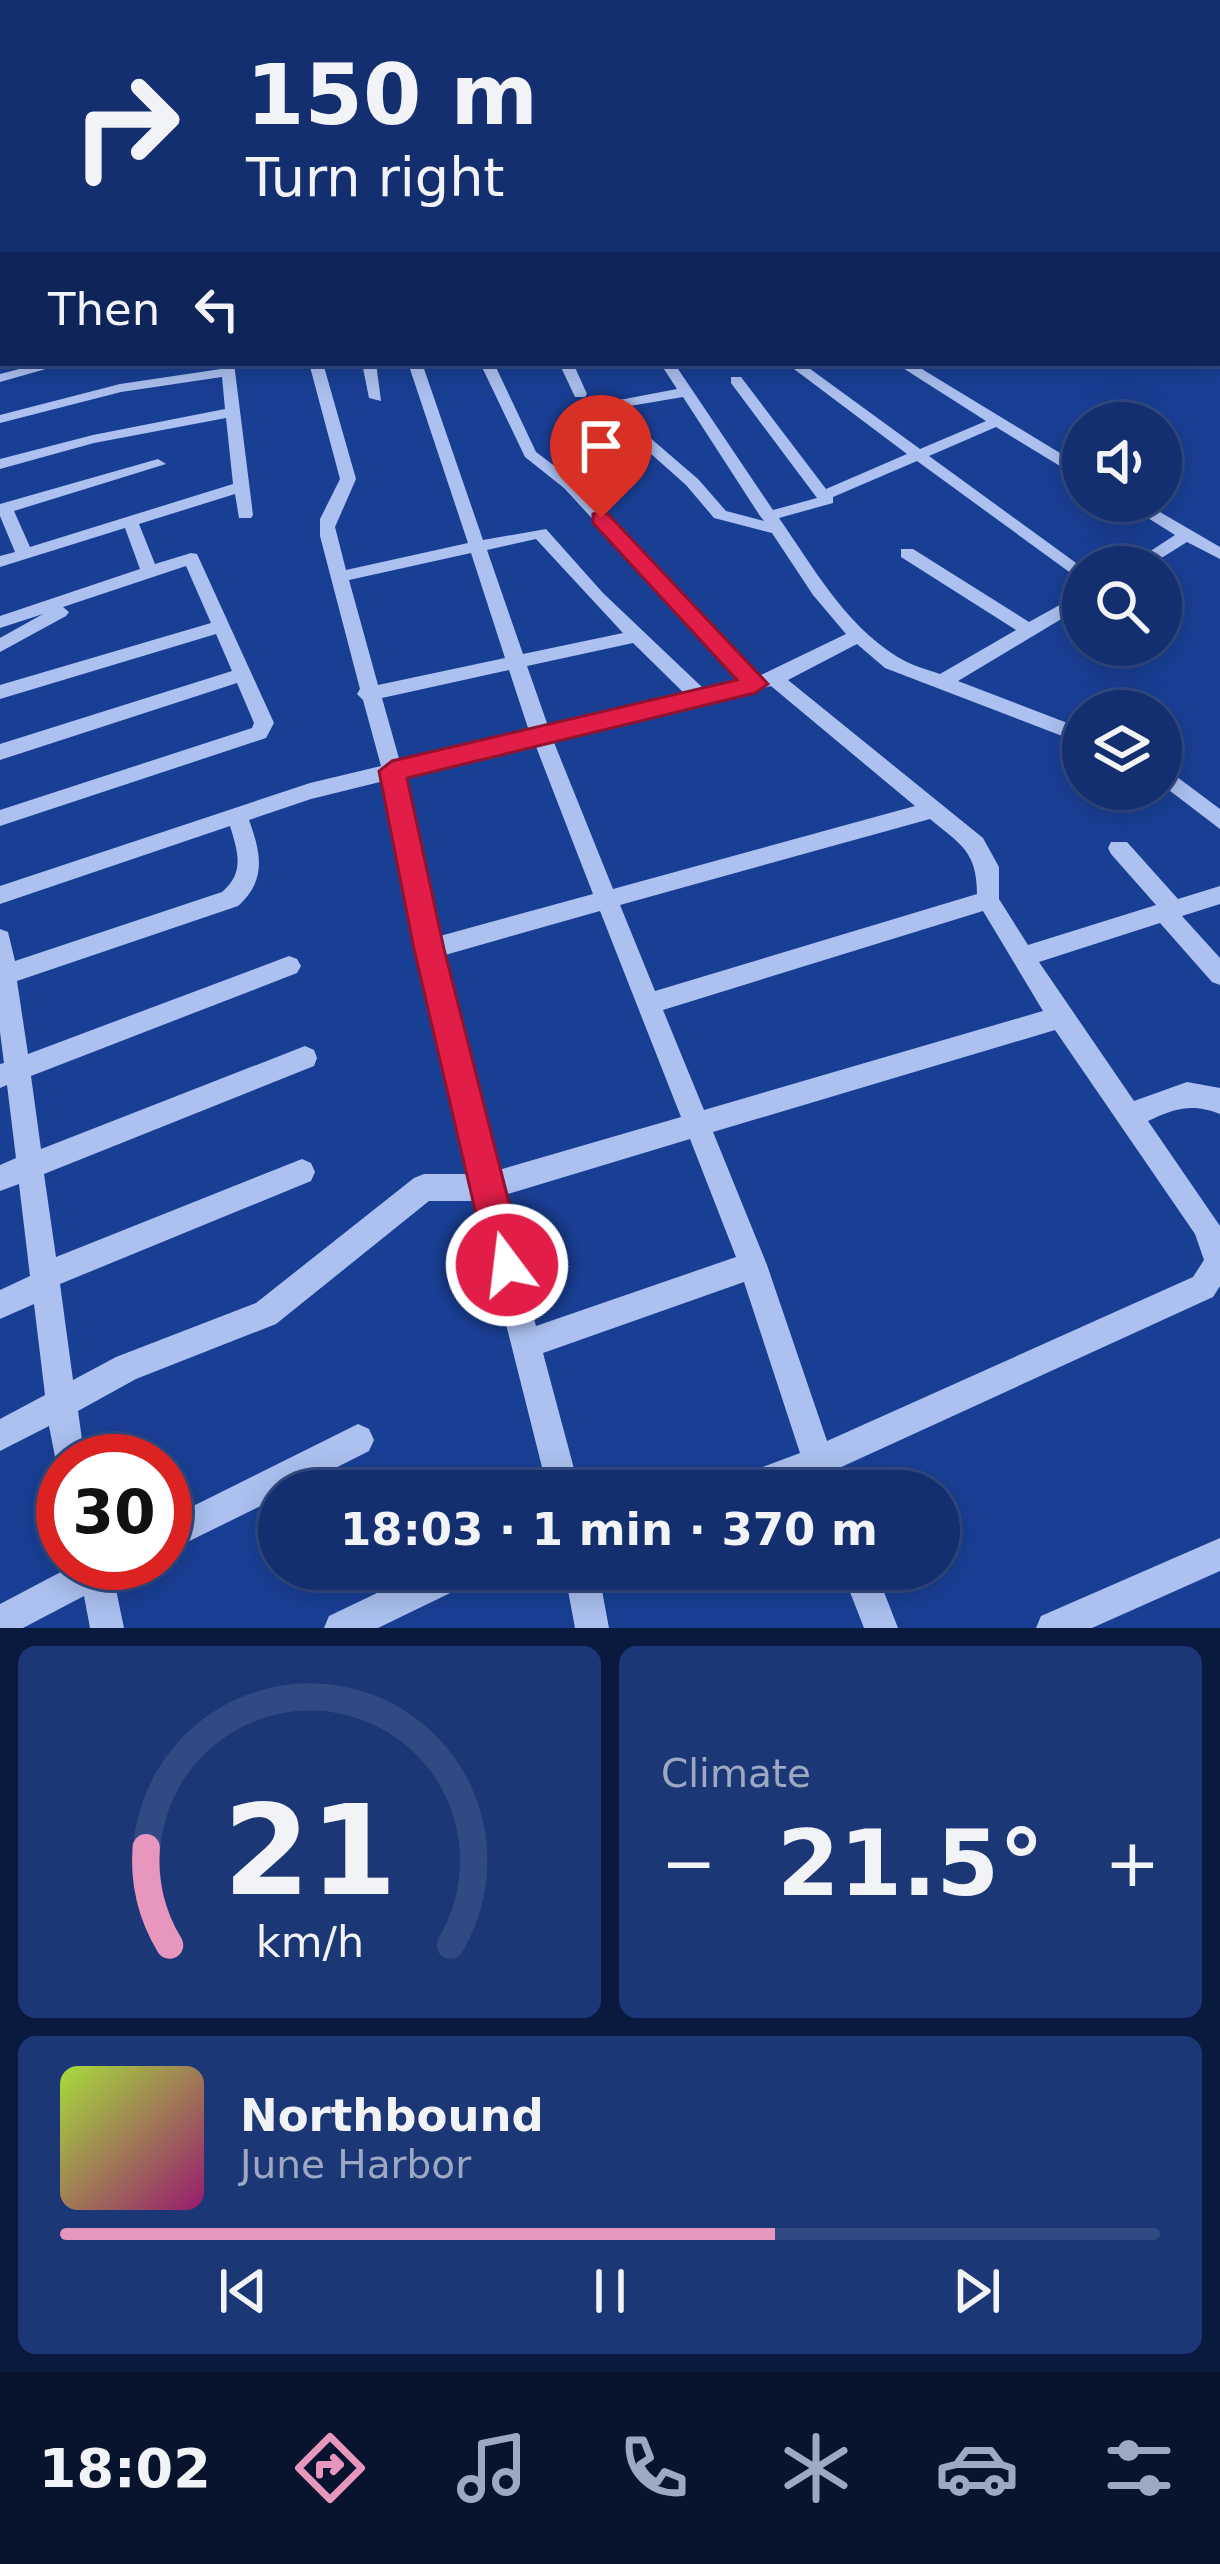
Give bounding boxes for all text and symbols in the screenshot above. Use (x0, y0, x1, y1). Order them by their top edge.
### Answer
text: 150 m (246, 46, 538, 144)
icon: right (48, 48, 204, 204)
text: Turn right (246, 146, 505, 209)
icon: left (184, 276, 250, 342)
text: Then (48, 283, 160, 336)
pin (550, 395, 652, 518)
map controls (1062, 402, 1182, 810)
button: sound (1062, 402, 1182, 522)
icon: arrive (568, 413, 634, 479)
button: search (1062, 546, 1182, 666)
button: layers (1062, 690, 1182, 810)
position arrow (444, 1202, 570, 1328)
speed limit sign: 30 (36, 1434, 192, 1590)
text: 18:03 · 1 min · 370 m (340, 1503, 878, 1556)
text: Climate (661, 1751, 811, 1796)
text: 21 (223, 1778, 396, 1923)
text: 21.5° (777, 1811, 1044, 1916)
text: − (661, 1825, 716, 1902)
text: + (1105, 1825, 1160, 1902)
text: km/h (255, 1917, 364, 1967)
text: Northbound (240, 2089, 544, 2142)
text: June Harbor (240, 2142, 471, 2187)
icon: previous (210, 2258, 276, 2324)
icon: pause (577, 2258, 643, 2324)
icon: next (944, 2258, 1010, 2324)
icon: directions (288, 2426, 372, 2510)
icon: music (450, 2426, 534, 2510)
icon: phone (612, 2426, 696, 2510)
icon: climate (774, 2426, 858, 2510)
icon: car (935, 2426, 1019, 2510)
icon: filters (1097, 2426, 1181, 2510)
text: 18:02 (39, 2437, 211, 2500)

